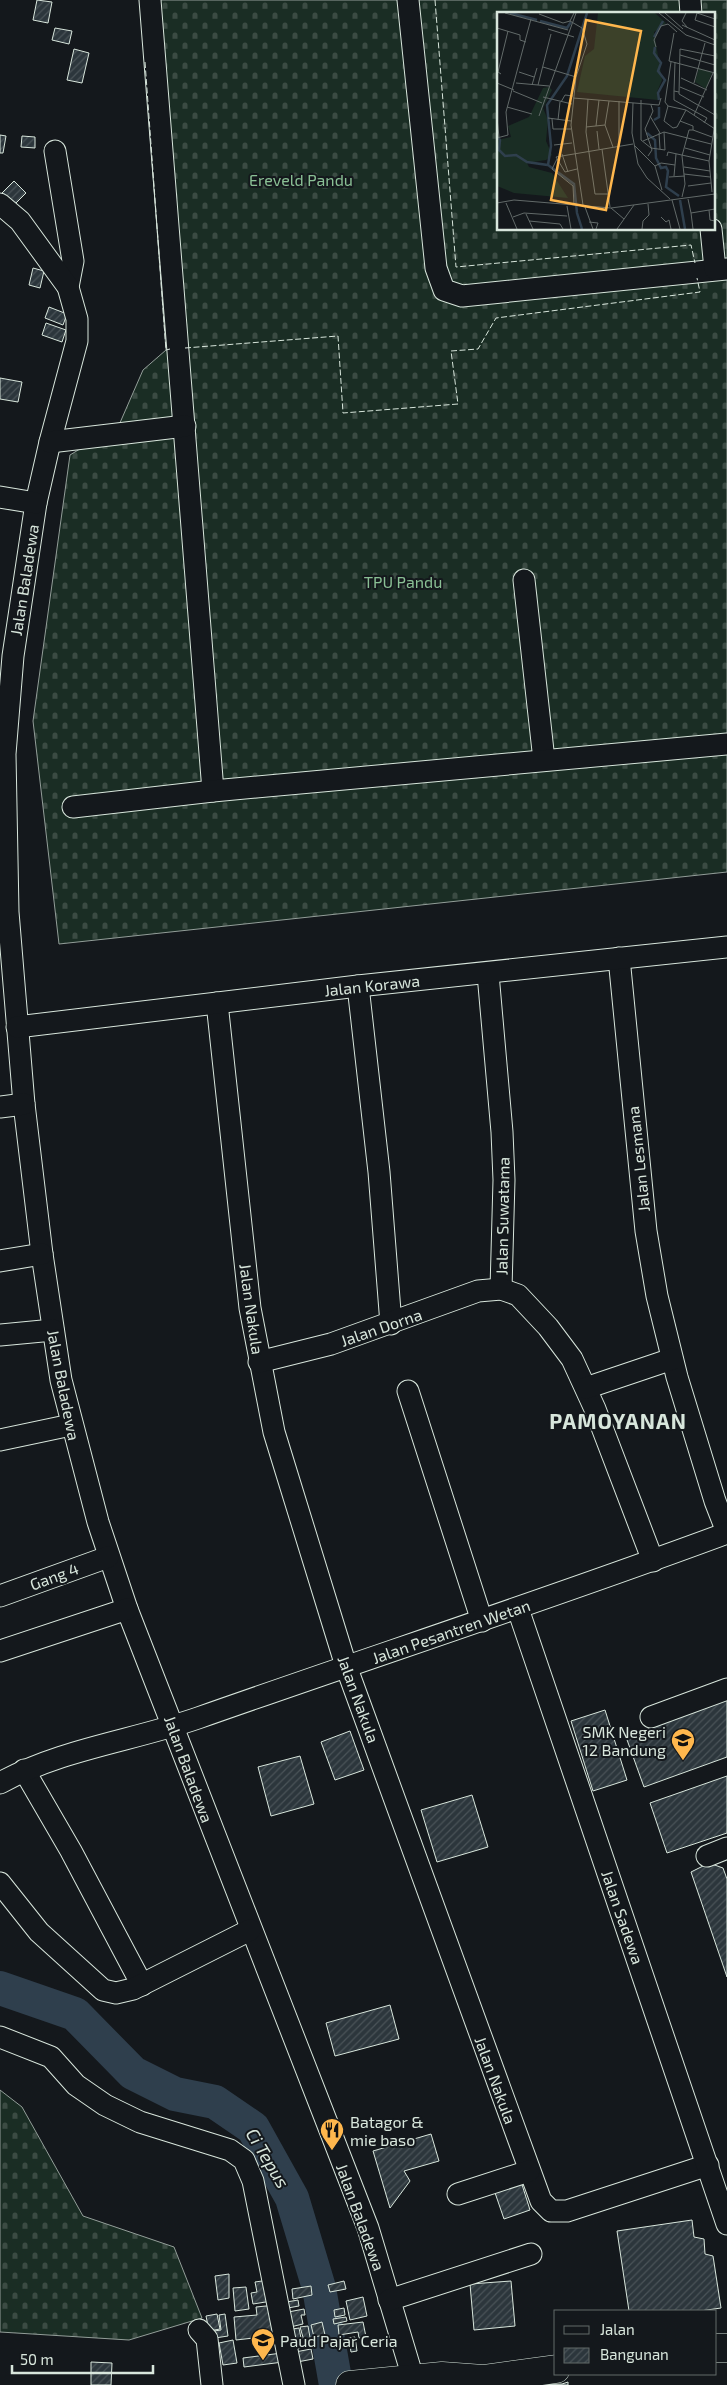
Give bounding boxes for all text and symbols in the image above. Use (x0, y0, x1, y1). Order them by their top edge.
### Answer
inset map (497, 12, 714, 230)
park label: Ereveld Pandu (249, 170, 353, 189)
street label: Jalan Baladewa (6, 523, 42, 637)
park label: TPU Pandu (364, 572, 442, 591)
street label: Jalan Korawa (323, 971, 421, 999)
street label: Jalan Lesmana (623, 1105, 653, 1213)
street label: Jalan Suwatama (491, 1157, 513, 1275)
street label: Jalan Nakula (236, 1262, 268, 1356)
street label: Jalan Dorna (338, 1304, 424, 1350)
street label: Jalan Baladewa (44, 1328, 84, 1442)
district label: PAMOYANAN (549, 1408, 687, 1433)
street label: Gang 4 (27, 1558, 81, 1594)
street label: Jalan Pesantren Wetan (369, 1595, 533, 1667)
street label: Jalan Nakula (334, 1653, 384, 1745)
street label: Jalan Baladewa (161, 1713, 217, 1825)
place label: SMK Negeri 12 Bandung (582, 1722, 666, 1759)
school or university icon: SMK Negeri 12 Bandung (670, 1727, 696, 1761)
street label: Jalan Sadewa (598, 1868, 648, 1966)
street label: Jalan Nakula (471, 2034, 521, 2126)
place label: Batagor & mie baso (350, 2112, 424, 2149)
restaurant icon: Batagor & mie baso (319, 2117, 345, 2151)
water label: Ci Tepus (242, 2124, 294, 2192)
street label: Jalan Baladewa (333, 2161, 389, 2273)
legend (554, 2310, 717, 2375)
text: Jalan (600, 2320, 635, 2338)
school or university icon: Paud Pajar Ceria (250, 2327, 276, 2361)
place label: Paud Pajar Ceria (280, 2331, 398, 2351)
scale bar (12, 2342, 154, 2374)
text: Bangunan (600, 2345, 669, 2363)
text: 50 m (20, 2350, 54, 2368)

